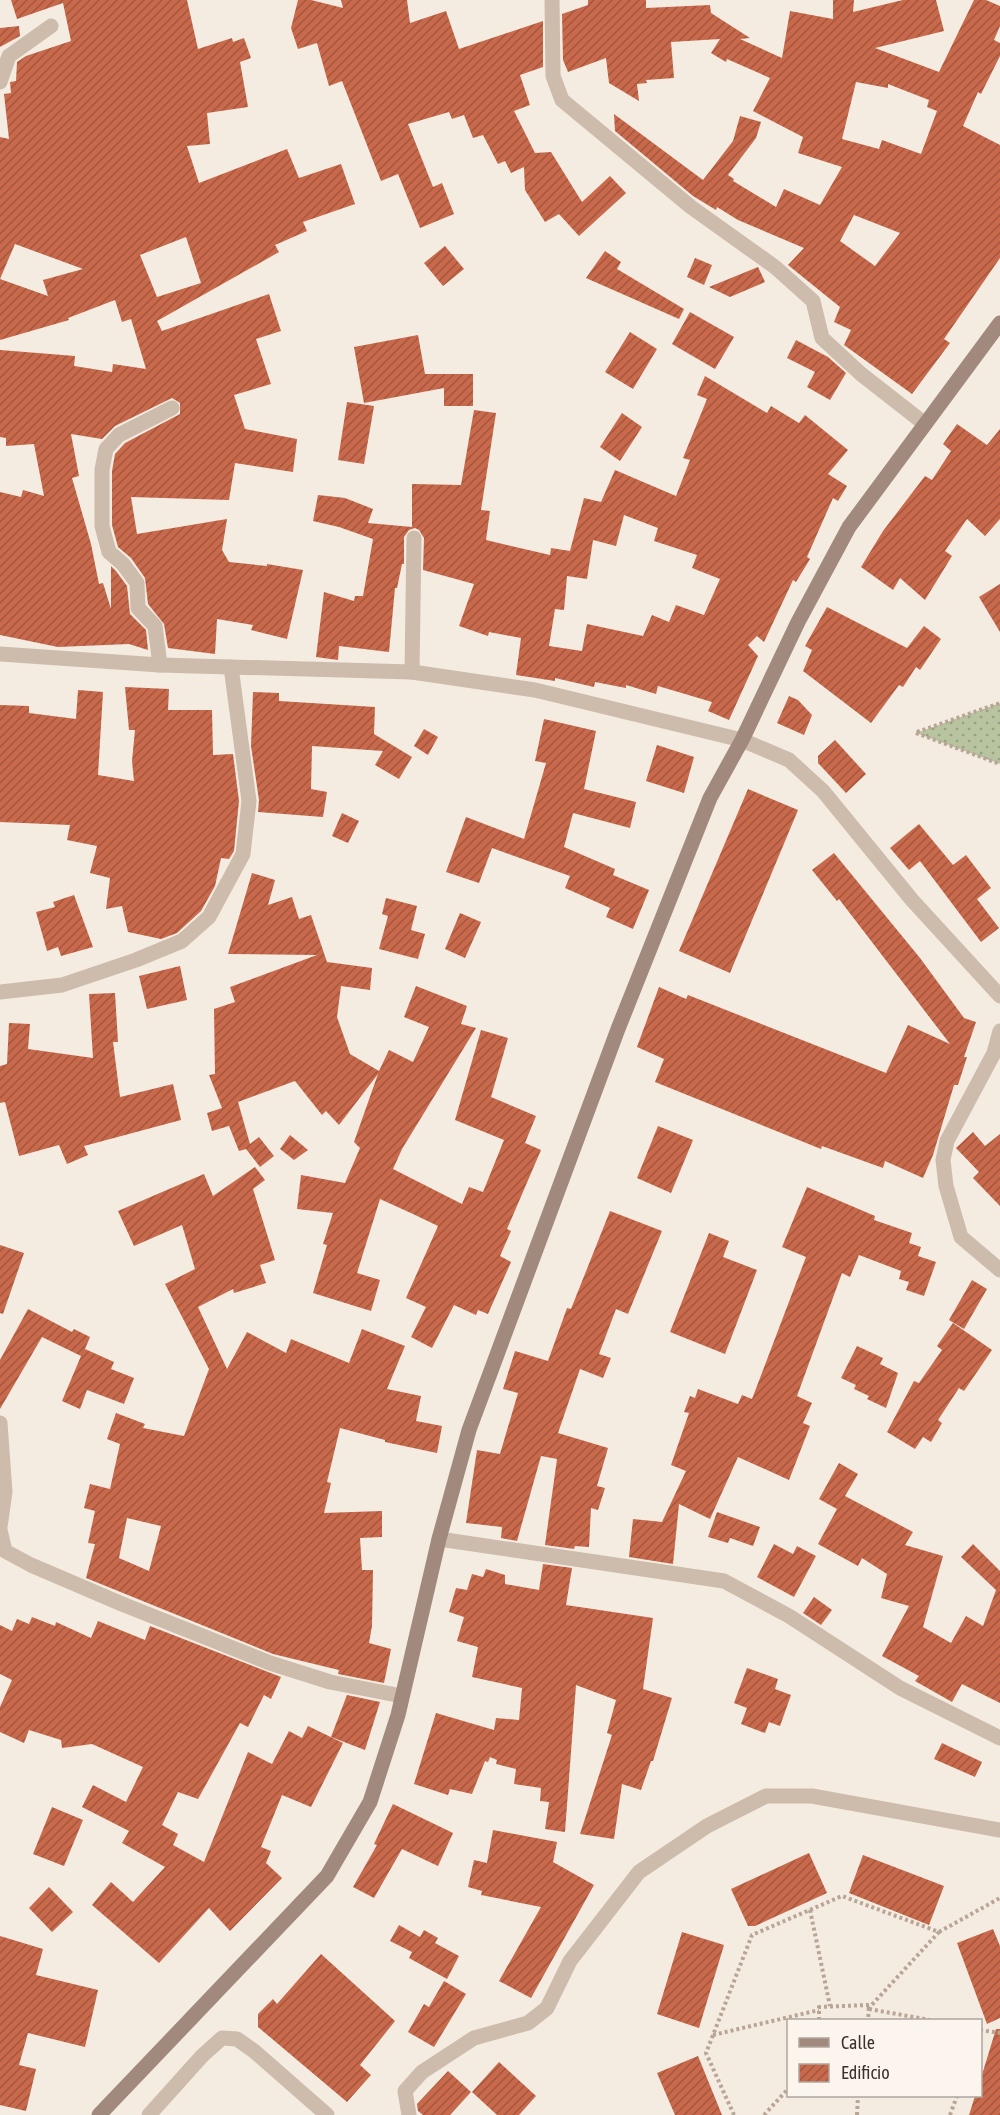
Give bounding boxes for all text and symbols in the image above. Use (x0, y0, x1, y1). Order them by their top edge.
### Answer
legend (787, 2019, 982, 2097)
text: Calle (841, 2032, 875, 2053)
text: Edificio (841, 2062, 890, 2083)

